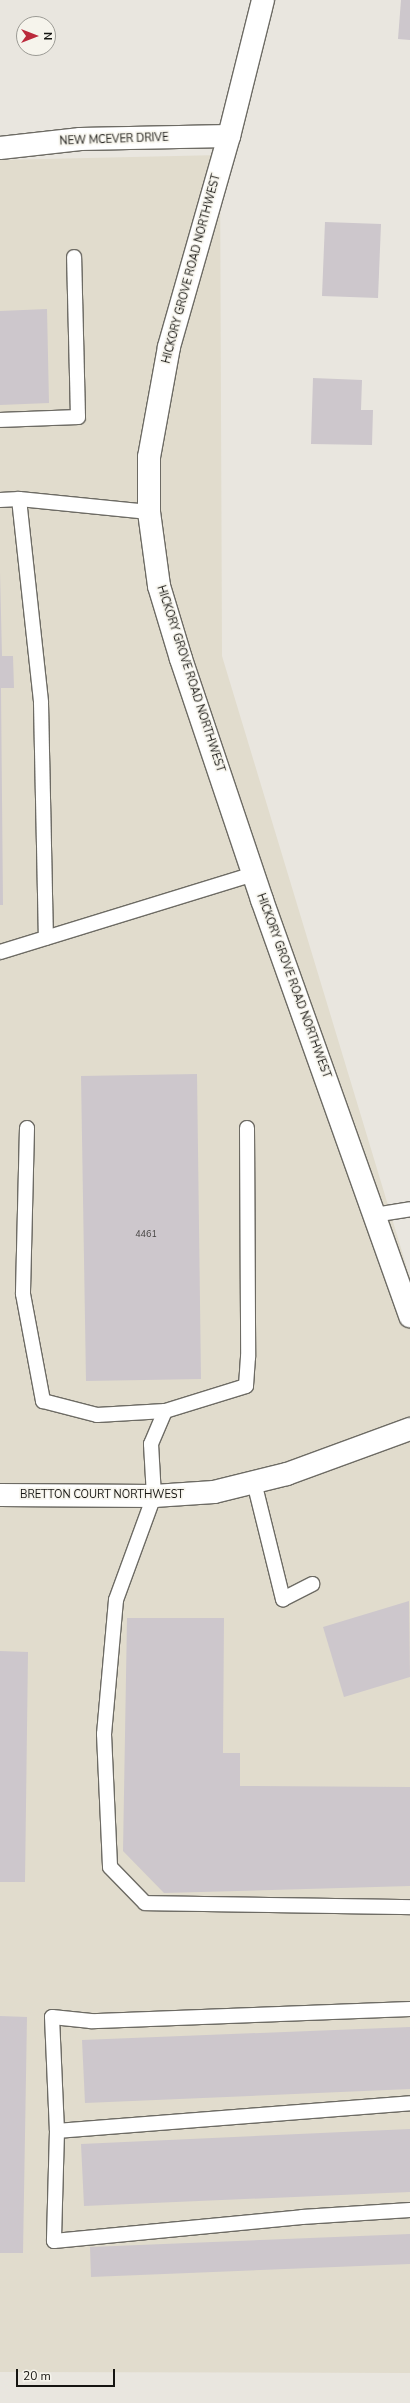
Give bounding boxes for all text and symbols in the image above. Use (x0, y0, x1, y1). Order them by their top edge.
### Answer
north arrow (16, 16, 56, 56)
text: N (40, 32, 55, 40)
street label: NEW MCEVER DRIVE (59, 132, 169, 148)
street label: HICKORY GROVE ROAD NORTHWEST (160, 173, 224, 365)
street label: HICKORY GROVE ROAD NORTHWEST (154, 584, 226, 774)
street label: HICKORY GROVE ROAD NORTHWEST (253, 892, 333, 1080)
house number: 4461 (135, 1229, 157, 1239)
street label: BRETTON COURT NORTHWEST (20, 1488, 184, 1502)
scale bar (18, 2361, 117, 2387)
text: 20 m (23, 2368, 51, 2384)

